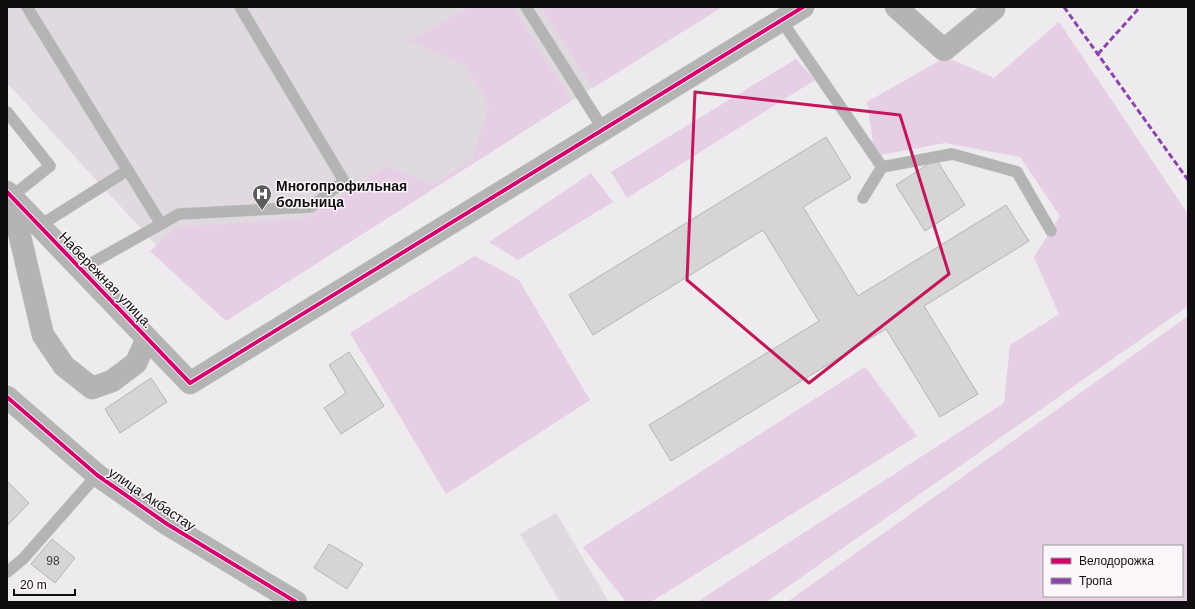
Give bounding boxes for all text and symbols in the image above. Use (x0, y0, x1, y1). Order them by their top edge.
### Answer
place label: Многопрофильная больница (276, 178, 407, 210)
hospital icon: Многопрофильная больница (251, 183, 273, 211)
street label: Набережная улица. (56, 229, 156, 331)
street label: улица Акбастау (105, 464, 199, 534)
legend (1043, 545, 1183, 597)
house number: 98 (46, 554, 60, 568)
text: Велодорожка (1079, 554, 1154, 568)
scale bar (14, 571, 75, 597)
text: Тропа (1079, 574, 1113, 588)
text: 20 m (20, 578, 47, 592)

